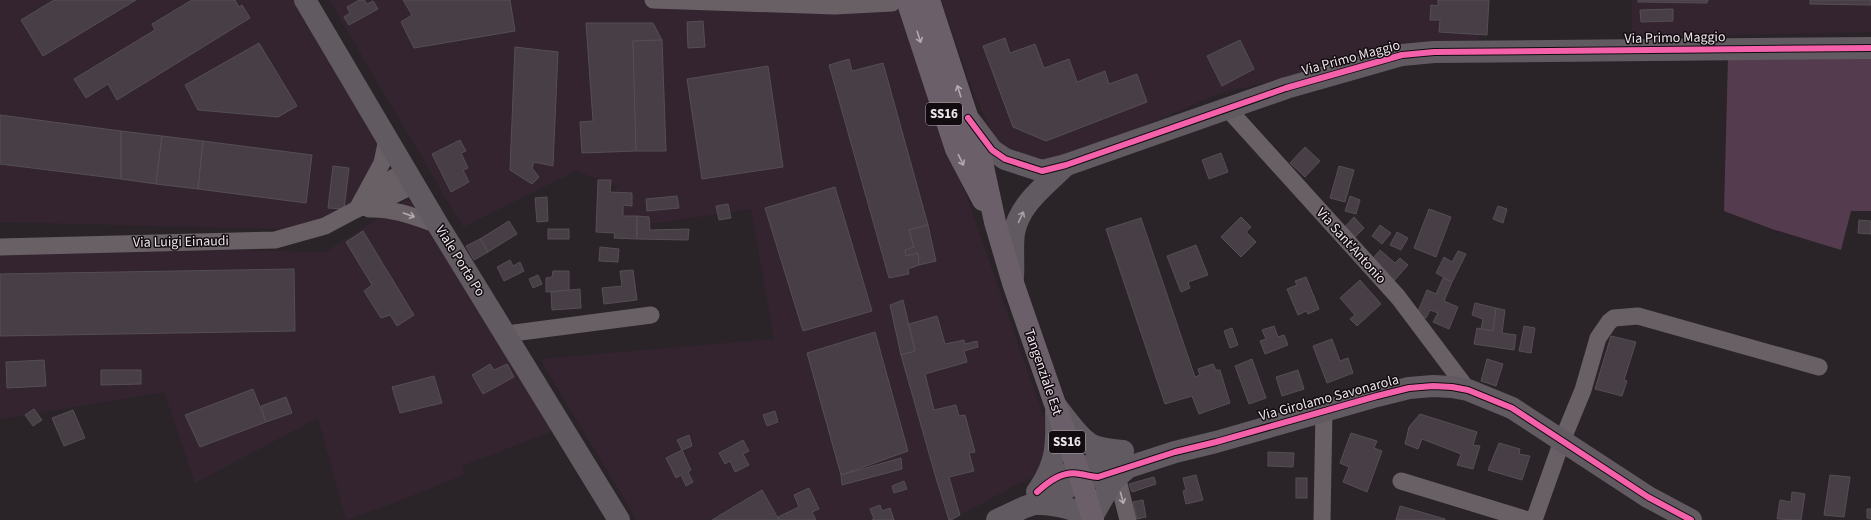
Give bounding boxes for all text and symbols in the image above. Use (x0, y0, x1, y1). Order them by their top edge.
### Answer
street label: Via Primo Maggio (1624, 27, 1726, 49)
one-way arrow (916, 30, 923, 43)
street label: Via Primo Maggio (1300, 35, 1402, 81)
one-way arrow (955, 84, 962, 97)
road number: SS16 (926, 103, 962, 125)
one-way arrow (958, 154, 965, 166)
street label: Via Sant'Antonio (1311, 204, 1391, 288)
one-way arrow (1018, 211, 1025, 223)
one-way arrow (402, 212, 415, 219)
street label: Viale Porta Po (430, 222, 490, 300)
street label: Via Luigi Einaudi (133, 231, 229, 253)
street label: Tangenziale Est (1019, 326, 1067, 418)
street label: Via Girolamo Savonarola (1257, 370, 1401, 426)
road number: SS16 (1049, 431, 1085, 453)
one-way arrow (1119, 491, 1127, 504)

